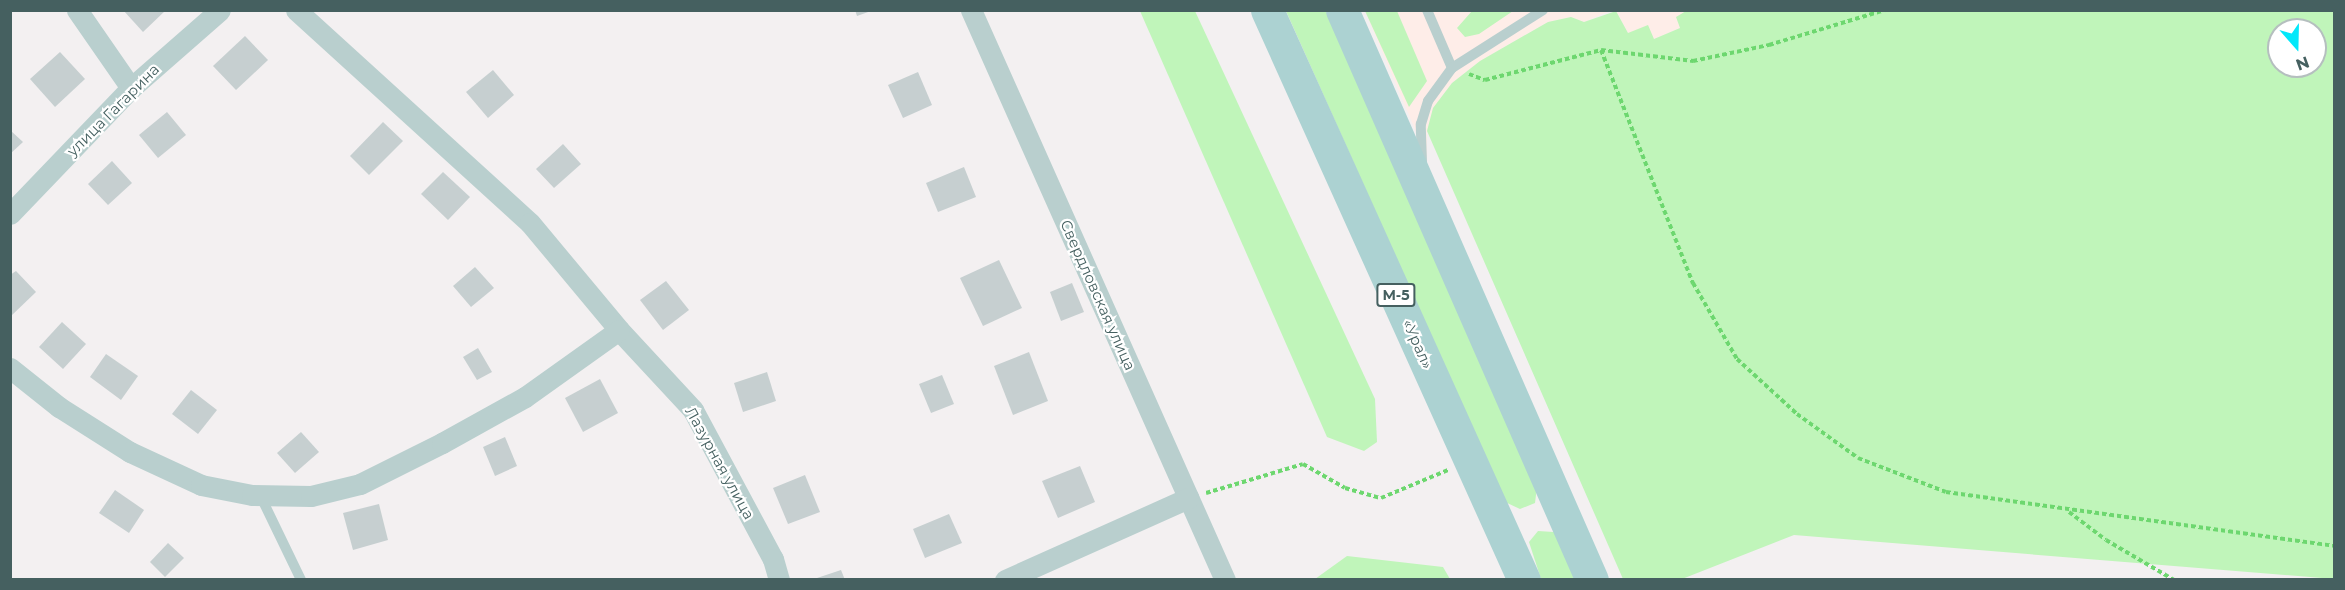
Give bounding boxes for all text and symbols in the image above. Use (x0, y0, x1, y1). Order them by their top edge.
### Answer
north arrow (2267, 18, 2327, 78)
text: N (2293, 52, 2312, 75)
street label: улица Гагарина (63, 60, 163, 160)
street label: Свердловская улица (1057, 217, 1139, 373)
road number: М-5 (1375, 284, 1417, 306)
street label: «Урал» (1399, 316, 1437, 372)
street label: Лазурная улица (682, 404, 758, 522)

